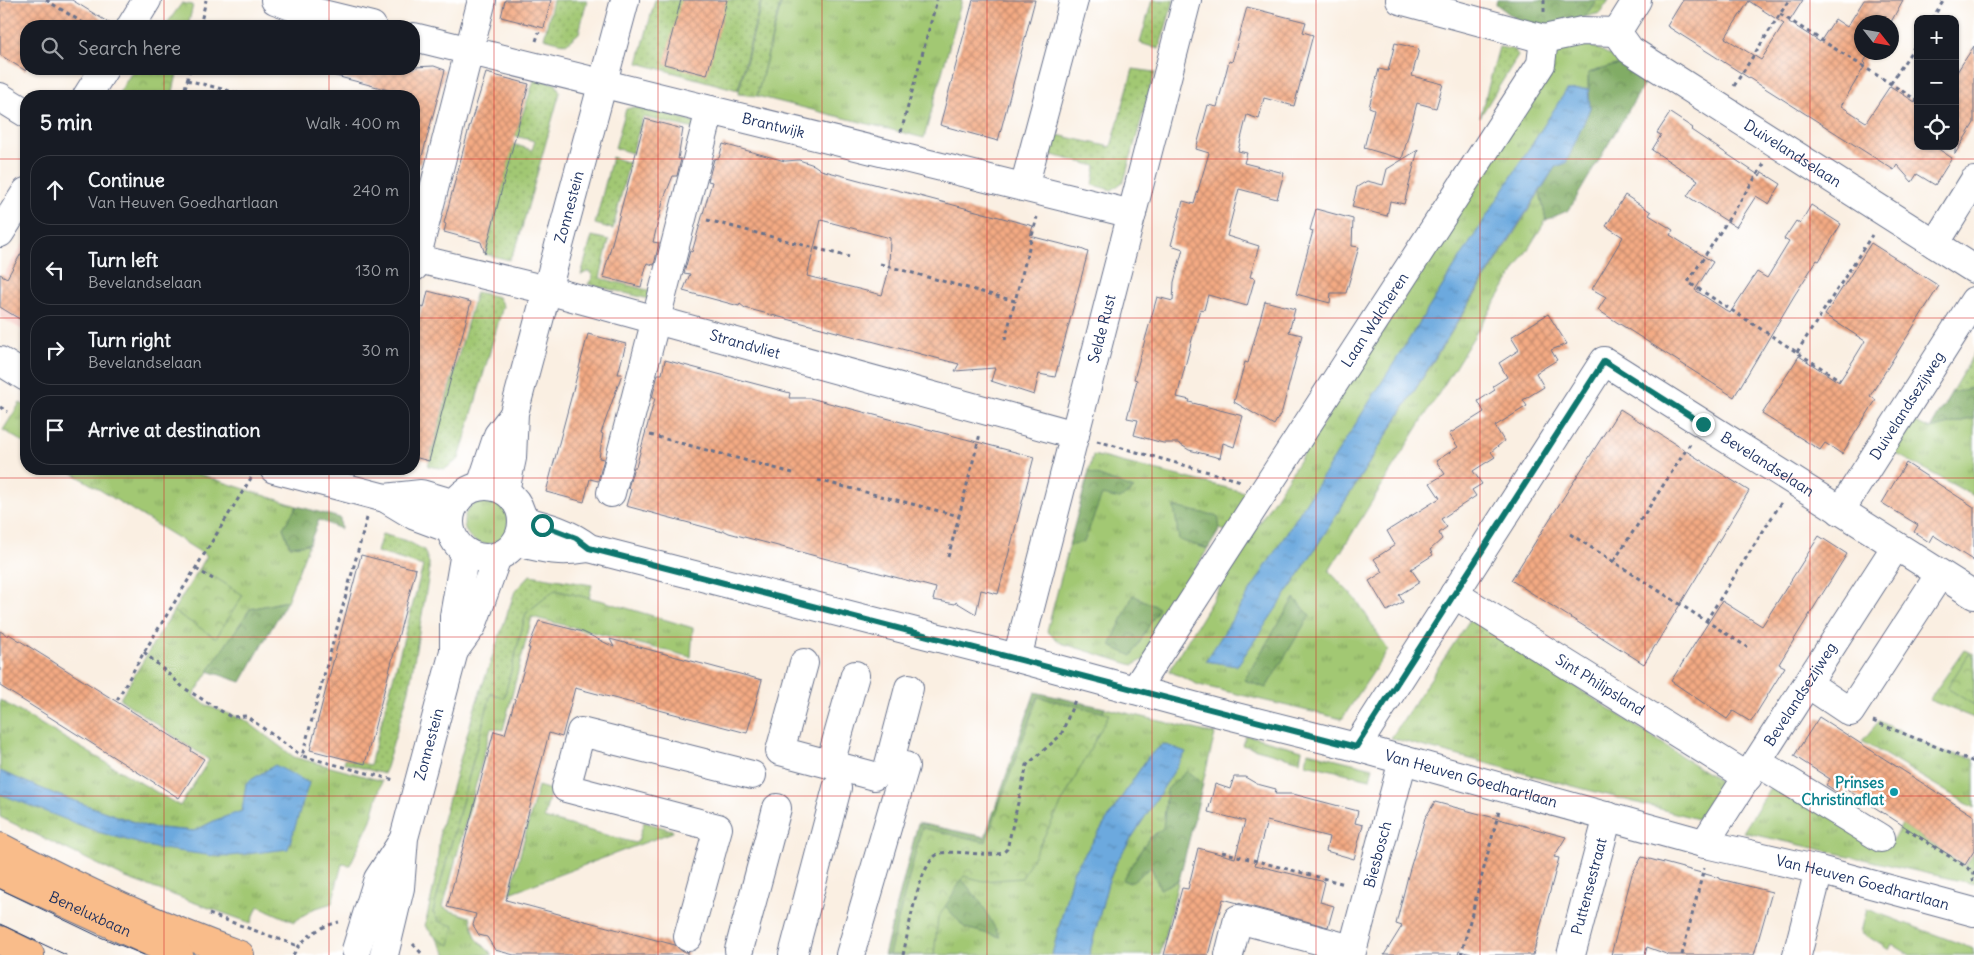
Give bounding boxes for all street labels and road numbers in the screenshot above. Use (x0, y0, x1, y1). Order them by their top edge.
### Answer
street label: Brantwijk (740, 108, 807, 142)
street label: Duivelandselaan (1741, 115, 1845, 191)
street label: Zonnestein (550, 168, 588, 245)
street label: Laan Walcheren (1337, 268, 1412, 371)
street label: Selde Rust (1084, 292, 1120, 365)
street label: Strandvliet (708, 325, 782, 363)
street label: Duivelandsezijweg (1865, 348, 1948, 463)
street label: Bevelandselaan (1717, 427, 1818, 501)
street label: Bevelandsezijweg (1760, 639, 1840, 750)
street label: Sint Philipsland (1552, 650, 1649, 719)
street label: Zonnestein (410, 706, 447, 782)
street label: Van Heuven Goedhartlaan (1383, 745, 1560, 811)
street label: Biesbosch (1359, 819, 1395, 890)
street label: Puttensestraat (1567, 836, 1611, 937)
street label: Van Heuven Goedhartlaan (1774, 850, 1952, 914)
street label: Beneluxbaan (46, 887, 135, 941)

